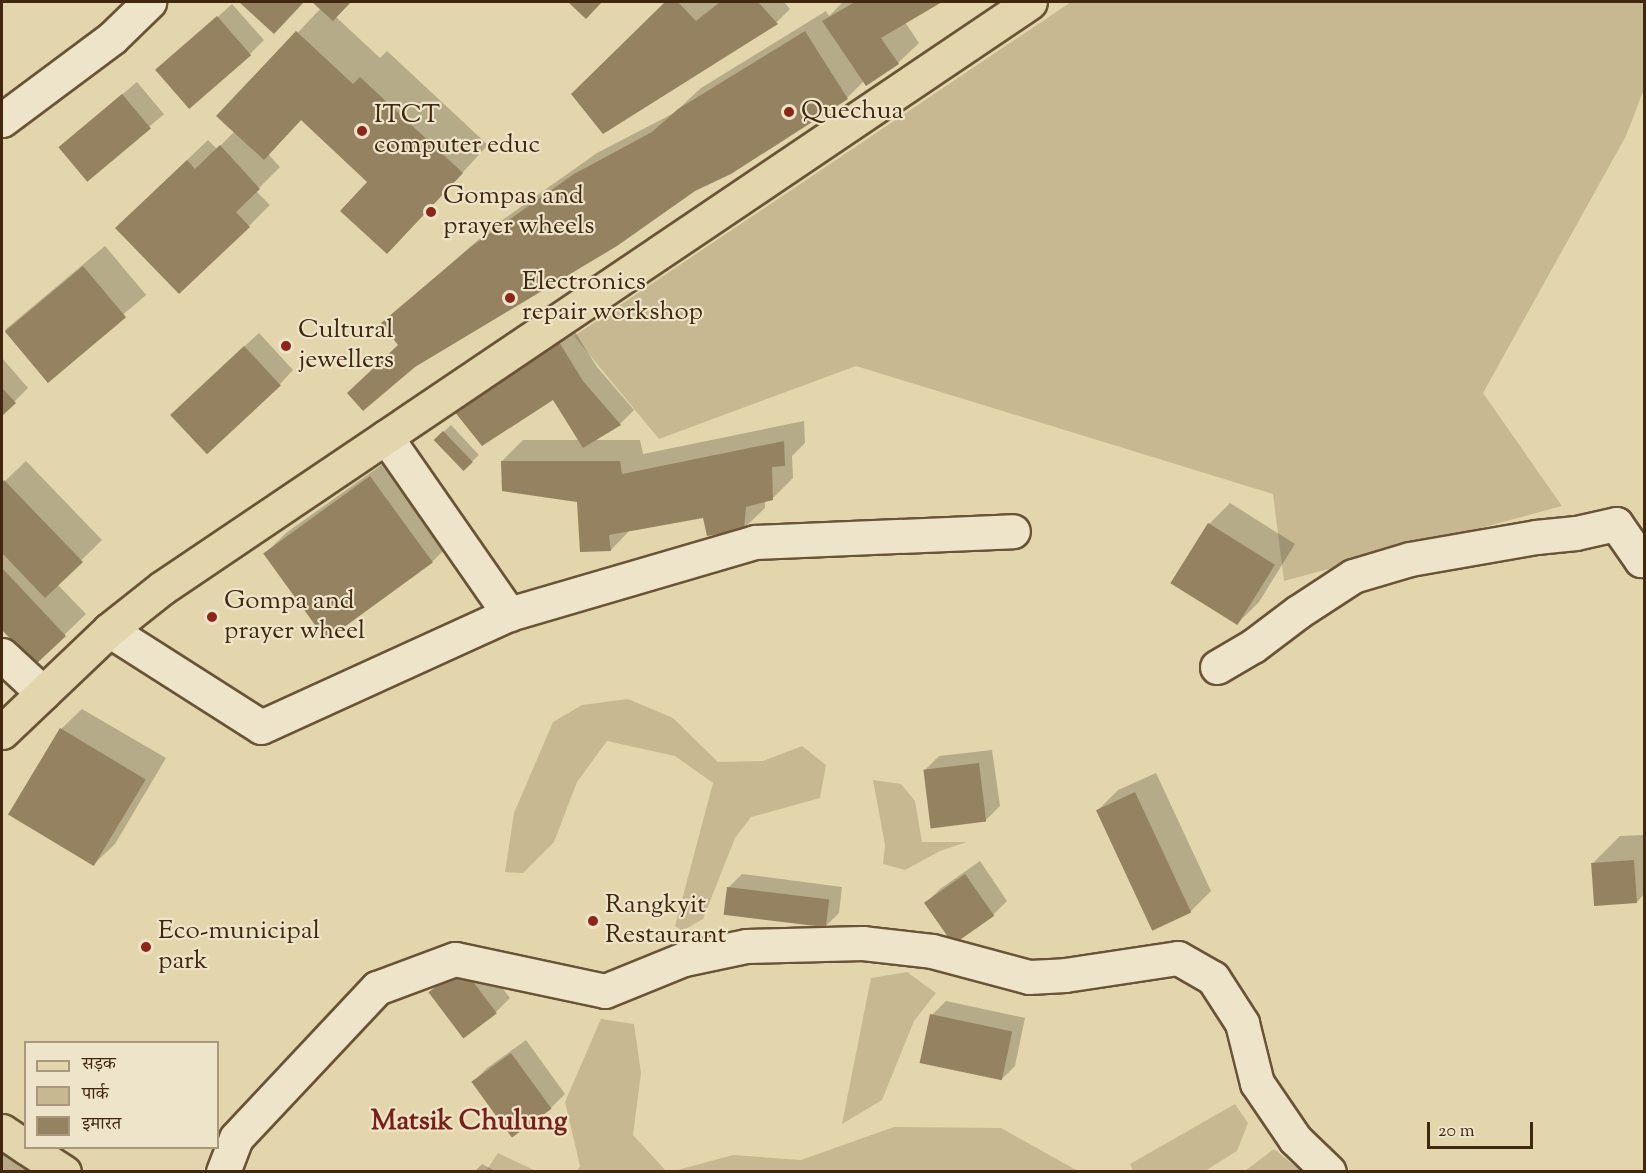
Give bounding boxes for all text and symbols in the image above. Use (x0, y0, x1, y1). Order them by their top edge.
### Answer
place label: Quechua (801, 96, 903, 128)
place label: ITCT computer educ (374, 100, 540, 162)
marker: Quechua (782, 105, 796, 119)
marker: ITCT computer educ (355, 124, 369, 138)
place label: Gompas and prayer wheels (443, 181, 595, 243)
marker: Gompas and prayer wheels (424, 205, 438, 219)
place label: Electronics repair workshop (522, 267, 703, 328)
marker: Electronics repair workshop (503, 291, 517, 305)
place label: Cultural jewellers (298, 315, 394, 376)
marker: Cultural jewellers (279, 339, 293, 353)
place label: Gompa and prayer wheel (224, 586, 365, 648)
marker: Gompa and prayer wheel (205, 610, 219, 624)
place label: Rangkyit Restaurant (605, 890, 726, 952)
marker: Rangkyit Restaurant (586, 914, 600, 928)
place label: Eco-municipal park (158, 916, 320, 978)
marker: Eco-municipal park (139, 940, 153, 954)
legend (24, 1041, 219, 1149)
text: सड़क (82, 1052, 116, 1078)
text: पार्क (82, 1082, 109, 1108)
district label: Matsik Chulung (371, 1105, 567, 1139)
scale bar (1430, 1110, 1536, 1148)
text: इमारत (82, 1112, 121, 1138)
text: 20 m (1438, 1119, 1475, 1145)

